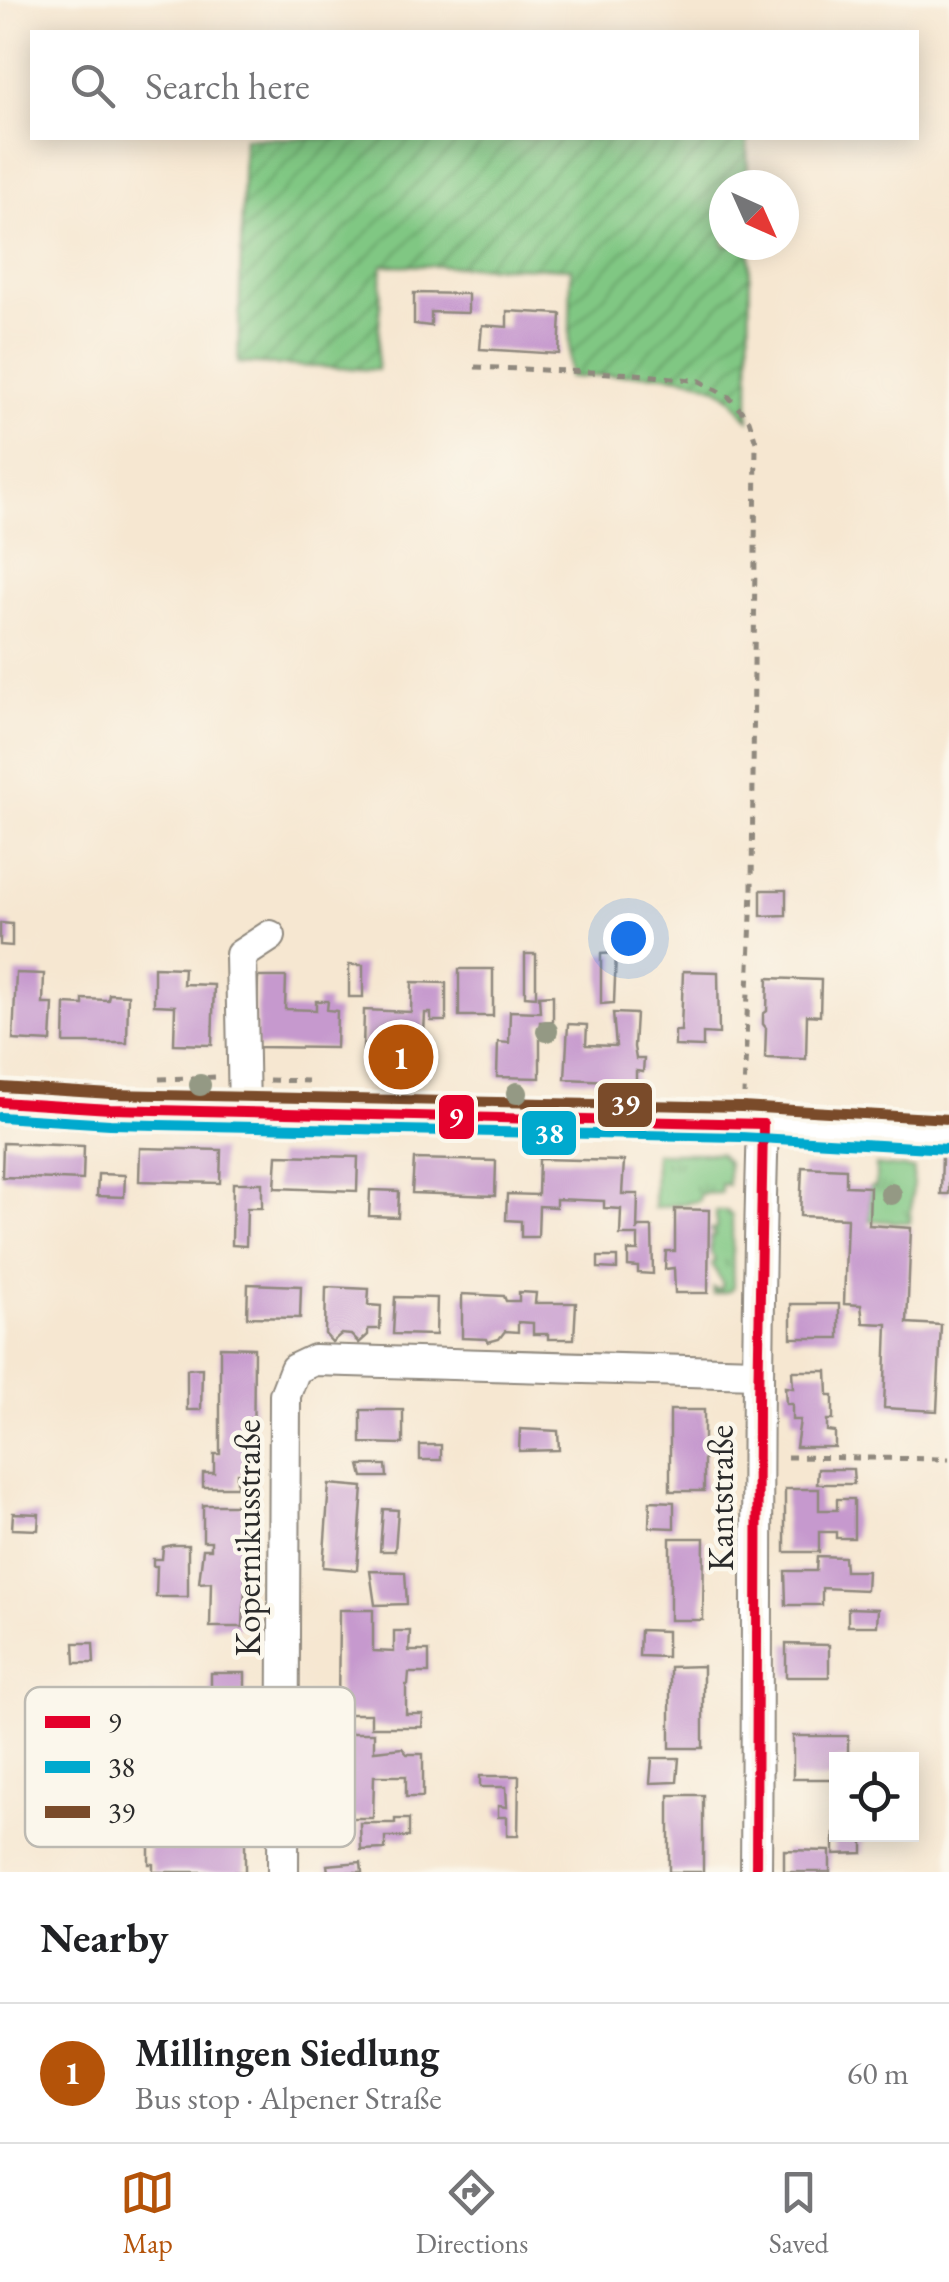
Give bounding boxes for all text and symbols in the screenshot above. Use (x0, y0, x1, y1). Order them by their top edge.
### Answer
search box (30, 30, 919, 140)
icon: search (65, 58, 120, 113)
text: Search here (145, 61, 310, 110)
north arrow (709, 170, 799, 260)
your location (603, 913, 654, 964)
pin: 1 (368, 1020, 434, 1094)
line badge: 39 (596, 1081, 654, 1129)
text: 39 (610, 1086, 640, 1122)
line badge: 9 (437, 1093, 476, 1141)
text: 9 (449, 1099, 464, 1135)
line badge: 38 (520, 1109, 578, 1157)
text: 38 (534, 1115, 564, 1151)
street label: Kopernikusstraße (225, 1419, 270, 1657)
street label: Kantstraße (698, 1425, 743, 1571)
legend (25, 1687, 355, 1847)
text: 9 (108, 1704, 121, 1740)
text: 38 (108, 1749, 135, 1785)
map controls (829, 1752, 919, 1842)
button: locate (829, 1752, 919, 1842)
text: 39 (108, 1794, 135, 1830)
text: Nearby (40, 1910, 169, 1965)
text: Millingen Siedlung (135, 2028, 439, 2077)
text: 1 (64, 2052, 81, 2094)
text: 60 m (847, 2052, 909, 2094)
text: Bus stop · Alpener Straße (135, 2077, 442, 2119)
tab: Map (120, 2165, 175, 2261)
tab: Directions (416, 2165, 528, 2261)
tab: Saved (769, 2165, 829, 2261)

